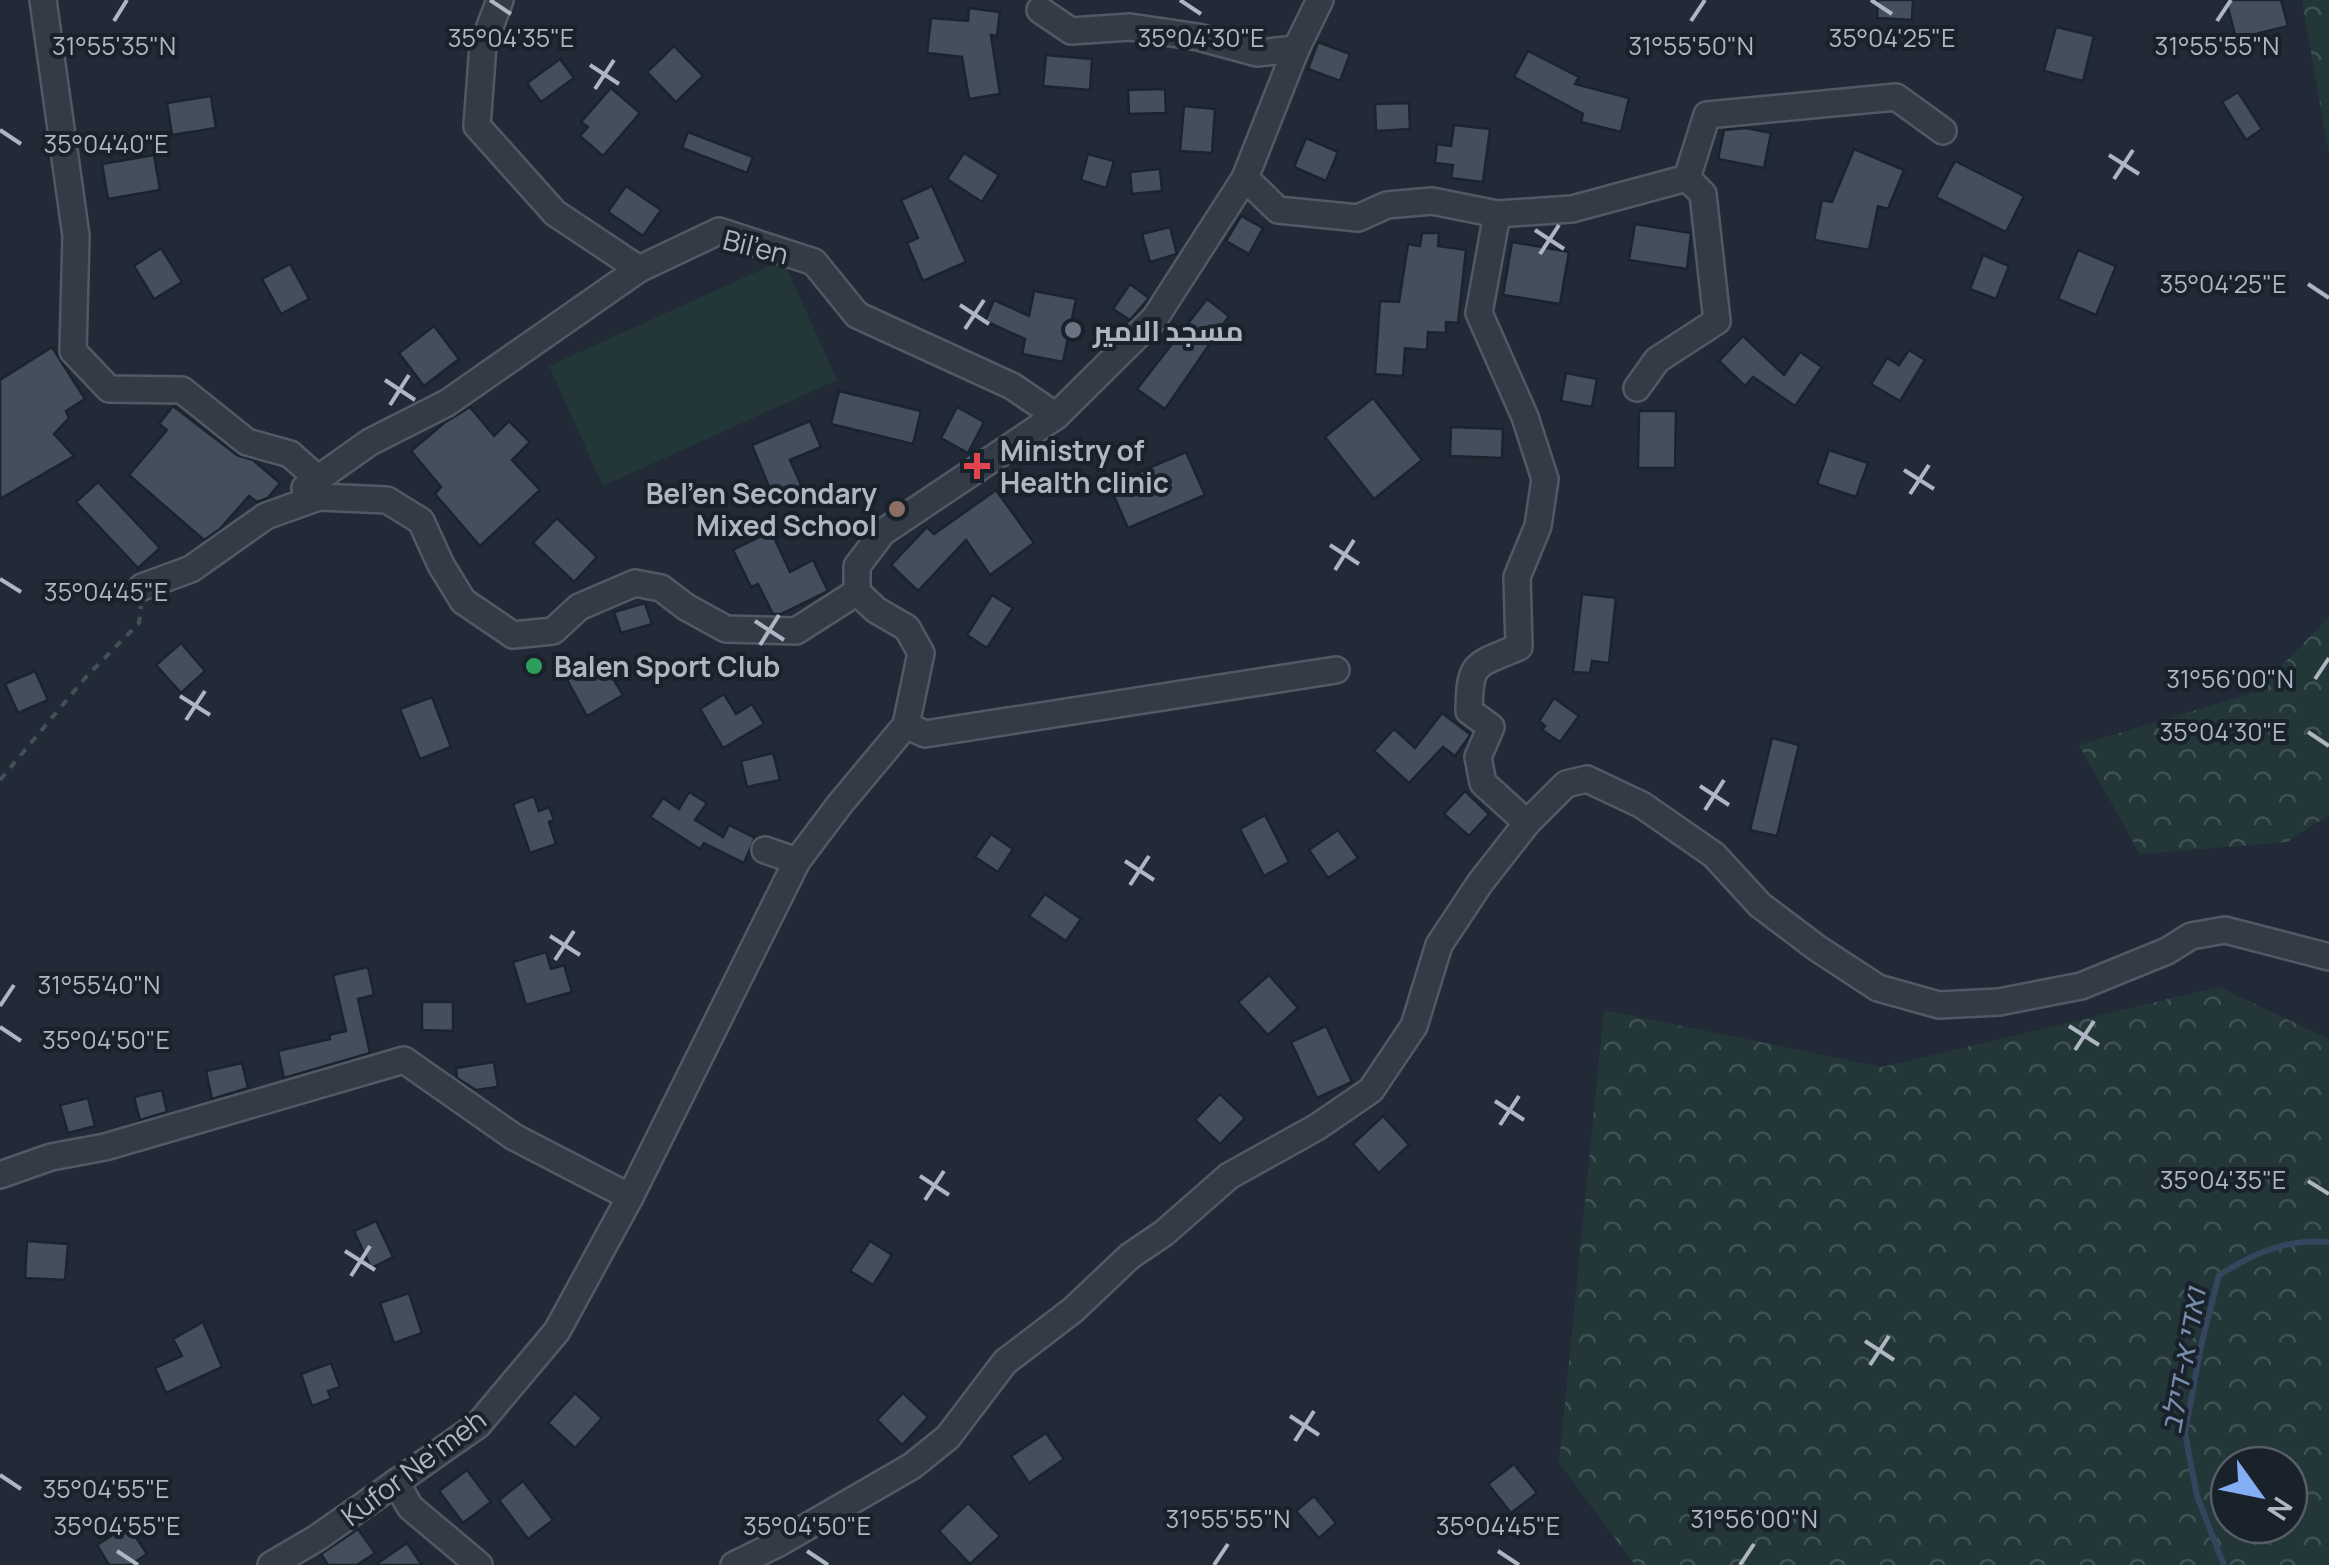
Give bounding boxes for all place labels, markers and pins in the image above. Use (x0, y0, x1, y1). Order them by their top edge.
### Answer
place label: مسجد الامير (1092, 311, 1243, 349)
marker: مسجد الامير (1062, 319, 1084, 341)
place label: Ministry of Health clinic (1000, 431, 1169, 501)
marker: Ministry of Health clinic (964, 453, 990, 479)
place label: Bel'en Secondary Mixed School (646, 474, 877, 544)
marker: Bel'en Secondary Mixed School (886, 498, 908, 520)
place label: Balen Sport Club (554, 647, 780, 685)
marker: Balen Sport Club (523, 655, 545, 677)

